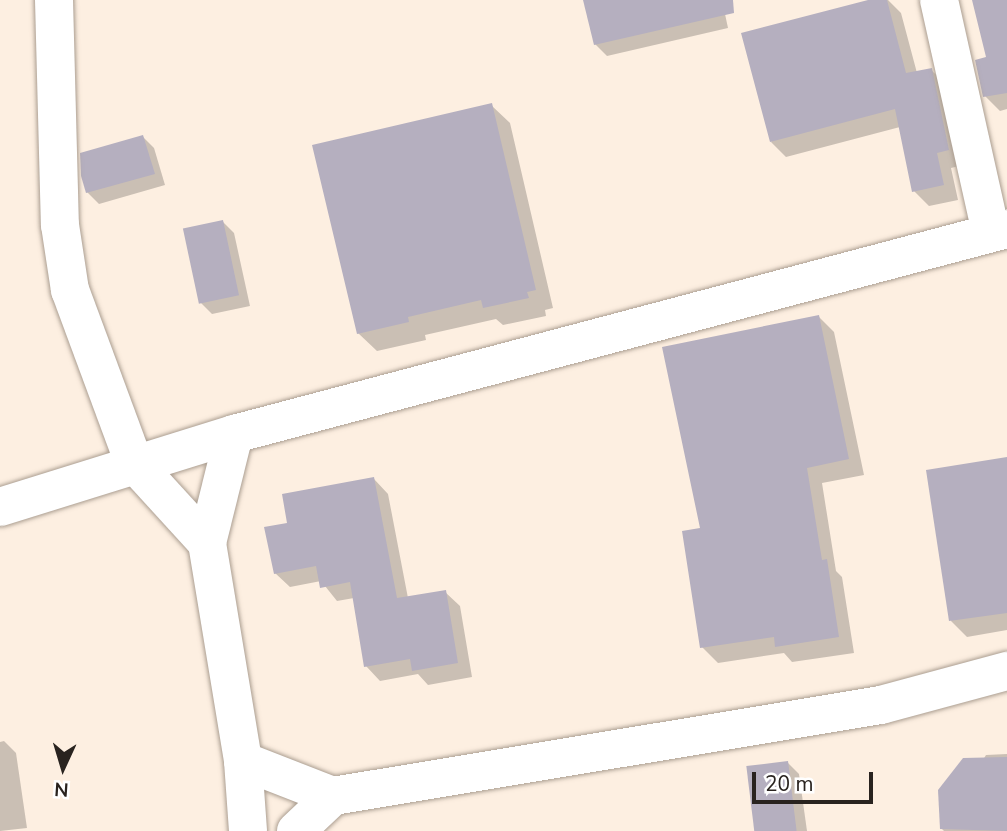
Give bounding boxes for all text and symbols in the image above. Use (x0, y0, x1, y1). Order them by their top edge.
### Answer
north arrow (28, 733, 98, 803)
scale bar (755, 758, 876, 802)
text: 20 m (765, 770, 814, 798)
text: N (54, 775, 70, 802)

